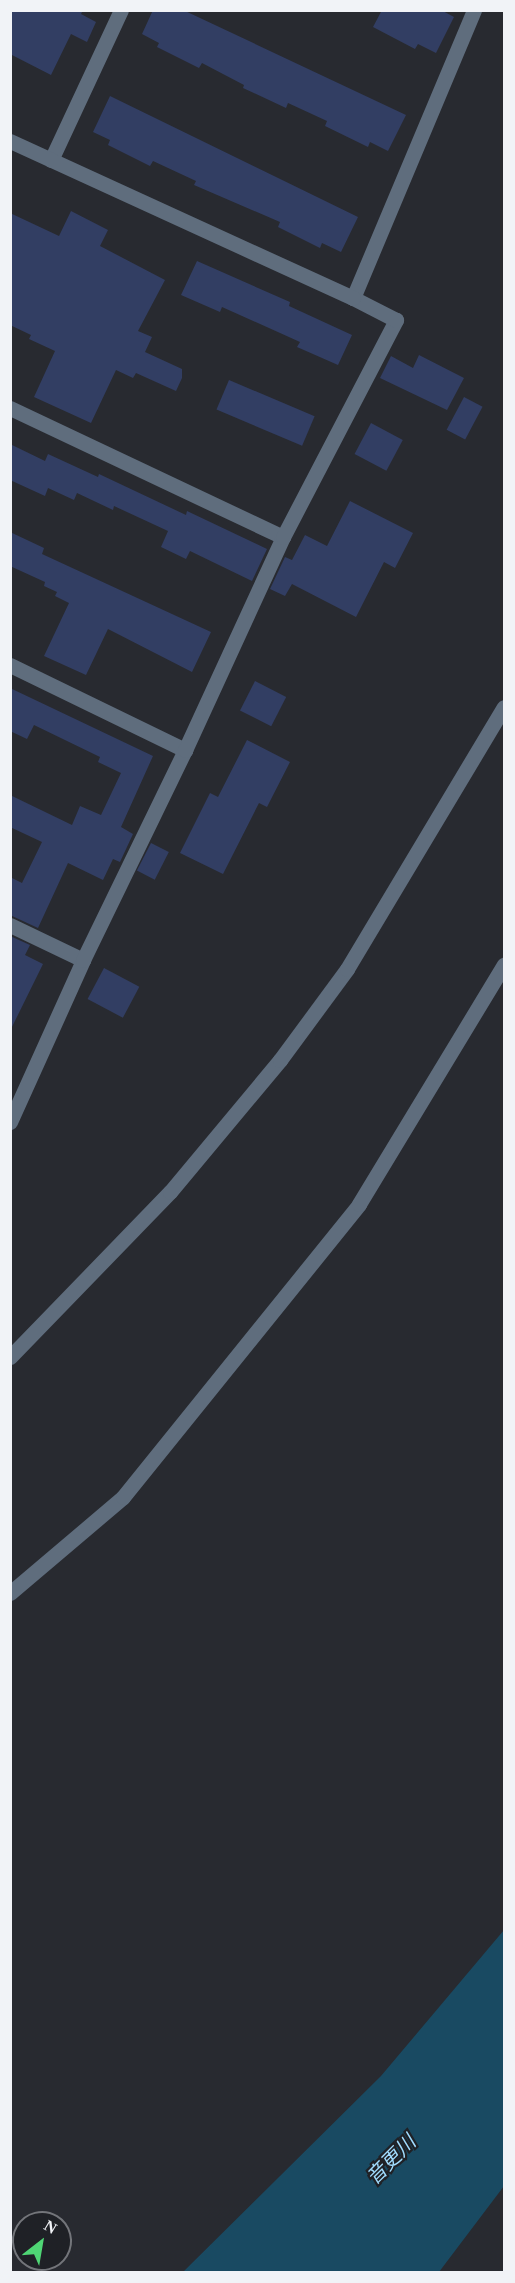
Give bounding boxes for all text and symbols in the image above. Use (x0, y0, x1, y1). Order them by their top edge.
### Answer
water label: 音更川 (361, 2130, 421, 2190)
north arrow (12, 2211, 72, 2271)
text: N (41, 2217, 60, 2237)

